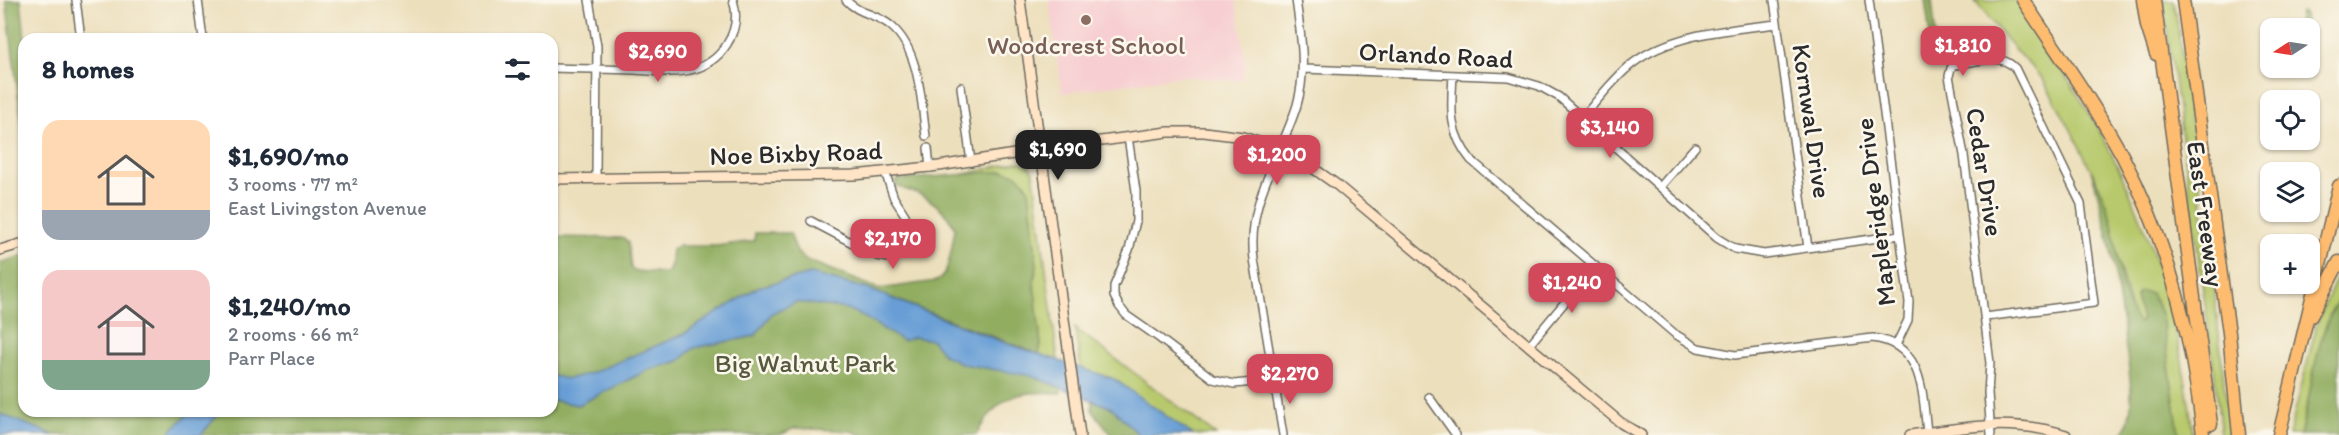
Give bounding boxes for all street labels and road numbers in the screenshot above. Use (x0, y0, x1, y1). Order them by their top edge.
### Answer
street label: Orlando Road (1358, 35, 1514, 75)
street label: Kornwal Drive (1785, 42, 1839, 200)
street label: Cedar Drive (1959, 105, 2011, 239)
street label: Mapleridge Drive (1848, 116, 1902, 308)
street label: Noe Bixby Road (709, 134, 884, 172)
street label: East Freeway (2180, 139, 2232, 289)

